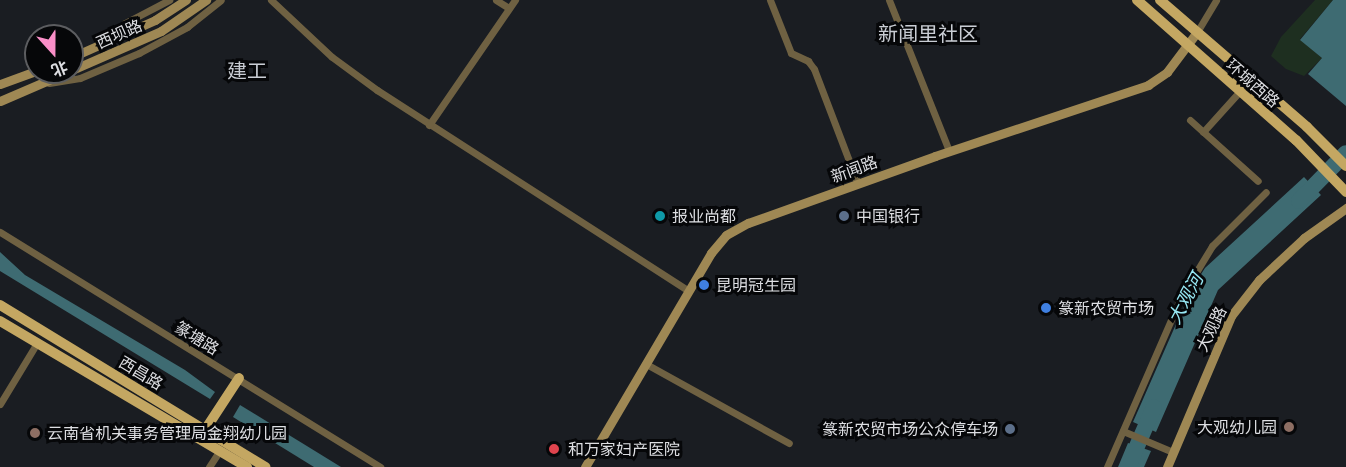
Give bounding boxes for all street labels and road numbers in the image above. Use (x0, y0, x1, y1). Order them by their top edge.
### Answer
street label: 西坝路 (93, 15, 145, 53)
street label: 环城西路 (1223, 55, 1283, 111)
street label: 新闻路 (828, 152, 880, 186)
street label: 大观路 (1192, 303, 1230, 355)
street label: 篆塘路 (171, 317, 223, 359)
street label: 西昌路 (115, 352, 167, 394)

